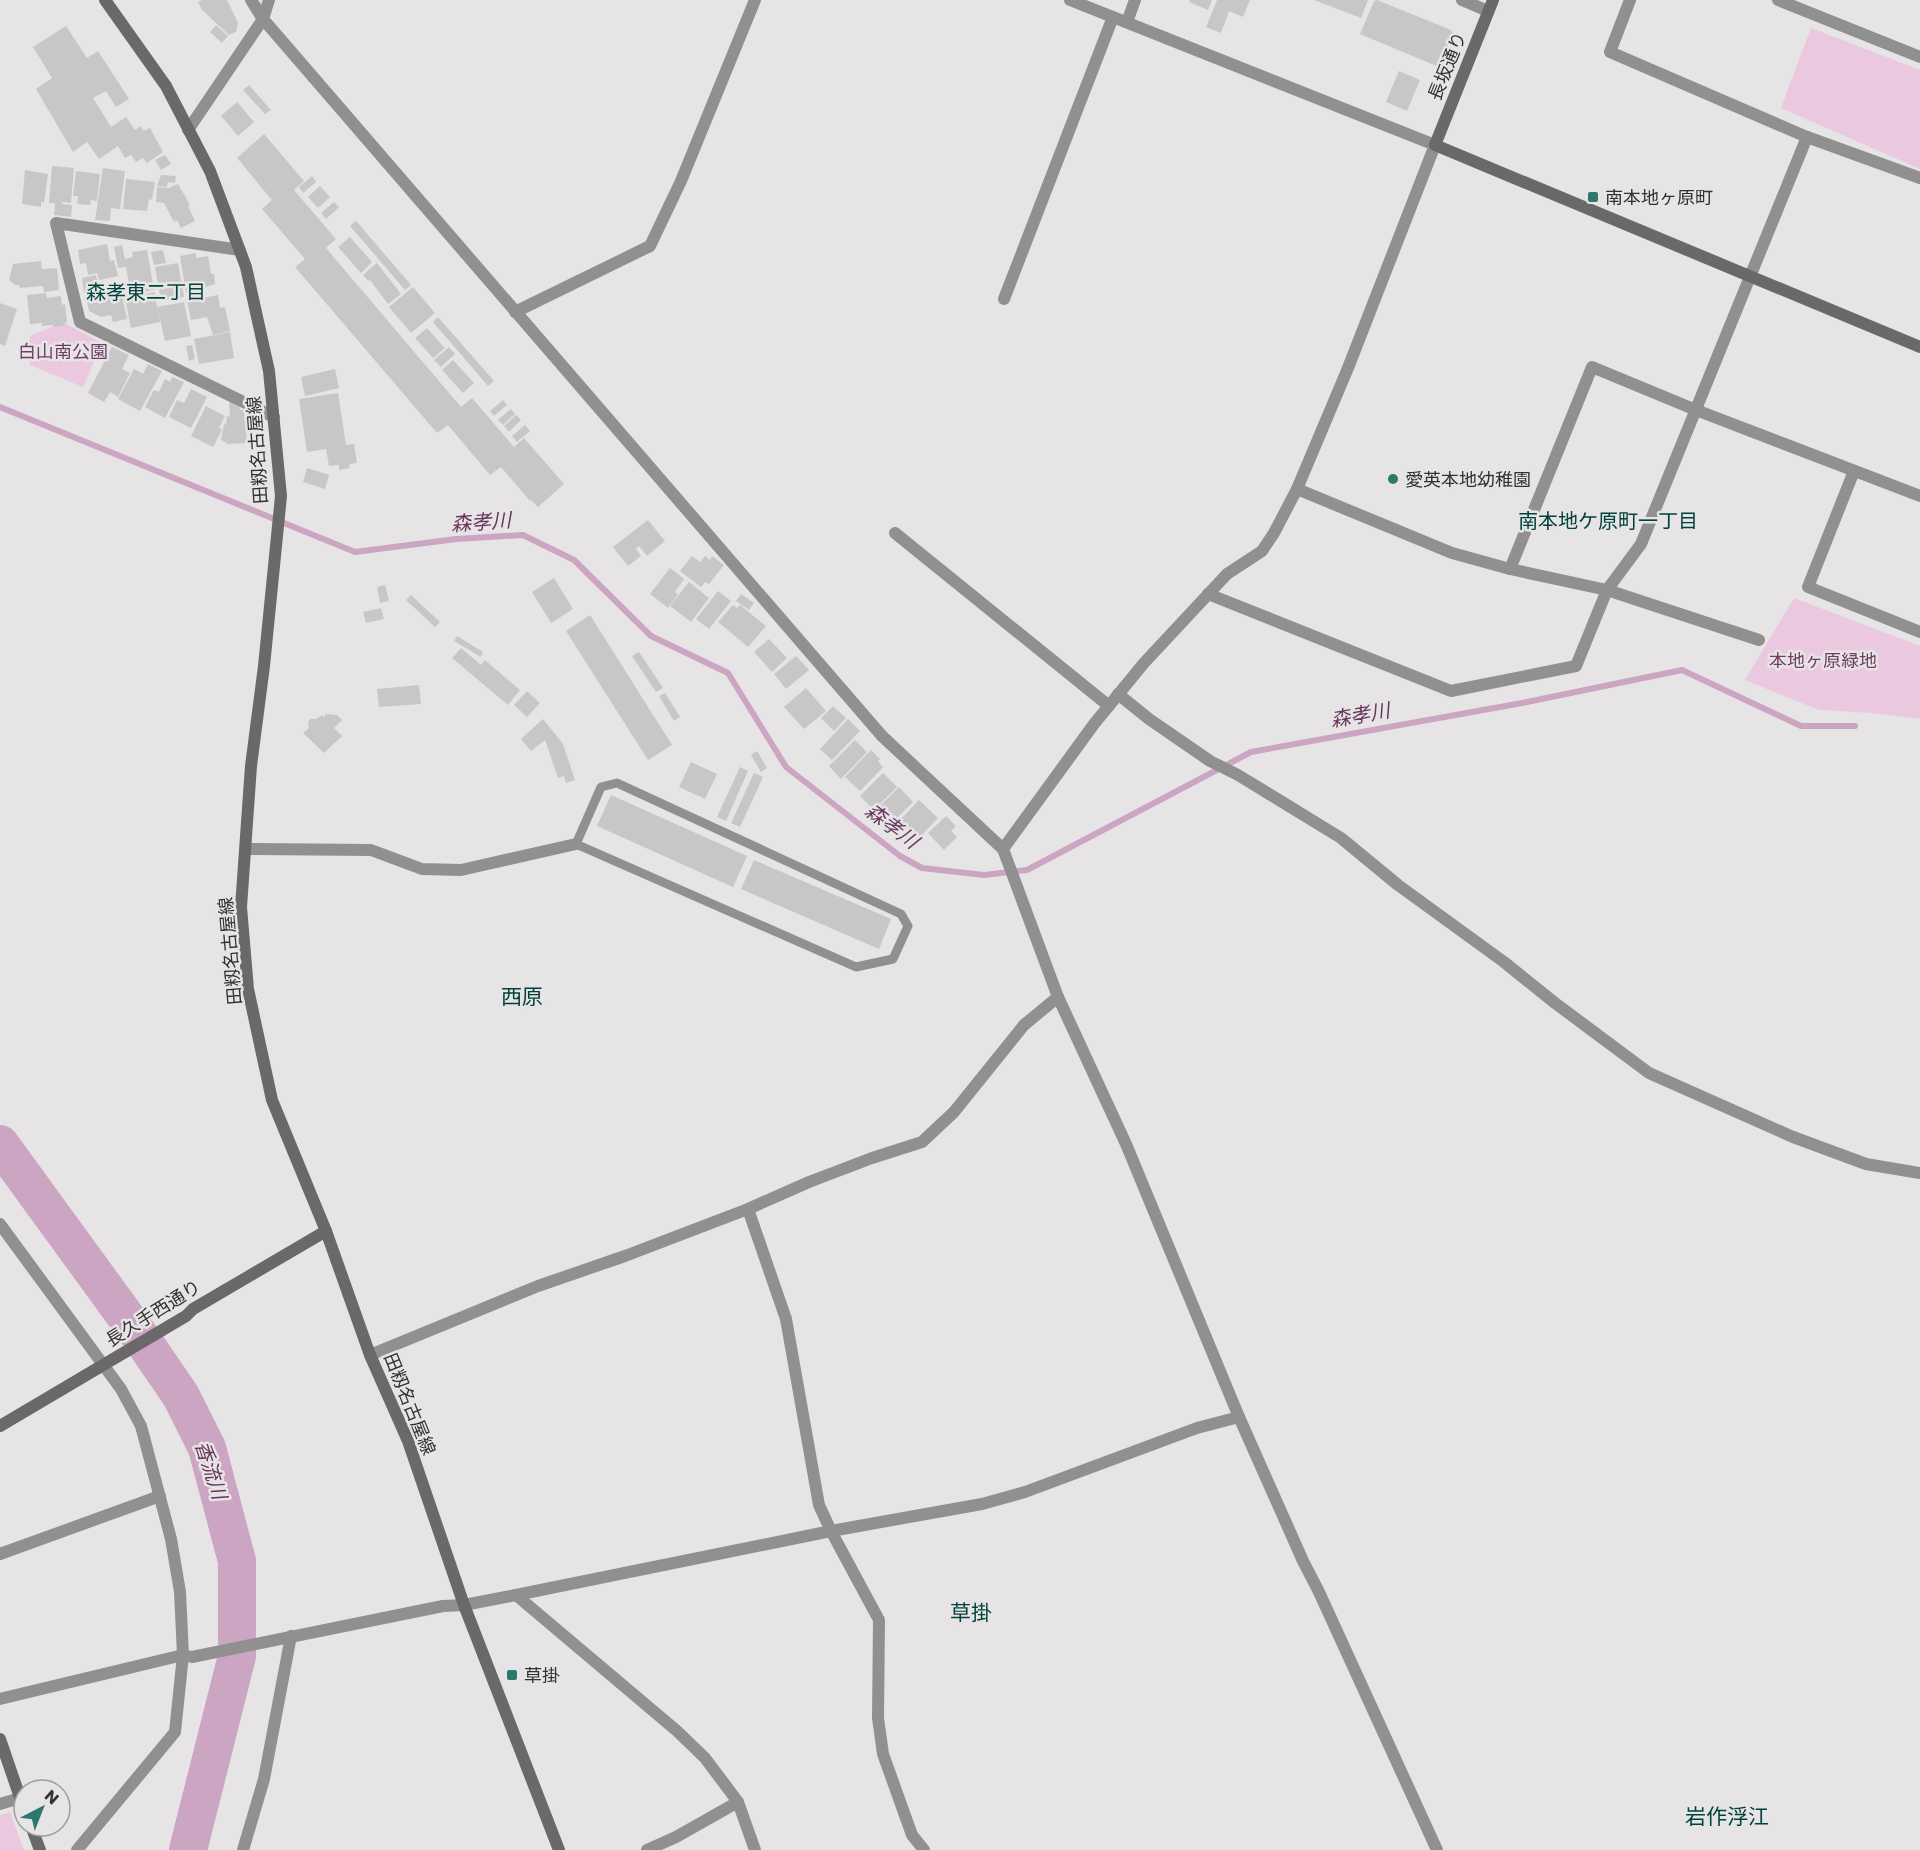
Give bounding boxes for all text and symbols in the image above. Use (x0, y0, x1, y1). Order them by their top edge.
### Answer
street label: 長坂通り (1422, 28, 1472, 104)
place label: 南本地ヶ原町 (1605, 185, 1713, 210)
marker: 南本地ヶ原町 (1586, 190, 1600, 204)
district label: 森孝東二丁目 (86, 278, 206, 306)
park label: 白山南公園 (18, 339, 108, 364)
street label: 田籾名古屋線 (241, 395, 273, 505)
place label: 愛英本地幼稚園 (1405, 467, 1531, 492)
marker: 愛英本地幼稚園 (1386, 472, 1400, 486)
water label: 森孝川 (450, 506, 514, 538)
district label: 南本地ケ原町一丁目 (1518, 507, 1698, 535)
park label: 本地ヶ原緑地 (1769, 648, 1877, 673)
water label: 森孝川 (1328, 696, 1394, 734)
water label: 森孝川 (860, 797, 926, 856)
street label: 田籾名古屋線 (213, 896, 247, 1006)
district label: 西原 (501, 982, 543, 1011)
street label: 長久手西通り (101, 1274, 205, 1352)
street label: 田籾名古屋線 (378, 1349, 442, 1459)
water label: 香流川 (188, 1437, 234, 1505)
district label: 草掛 (950, 1598, 992, 1627)
place label: 草掛 (524, 1663, 560, 1688)
marker: 草掛 (505, 1668, 519, 1682)
north arrow (12, 1778, 72, 1838)
text: N (40, 1785, 64, 1810)
district label: 岩作浮江 (1685, 1802, 1769, 1831)

